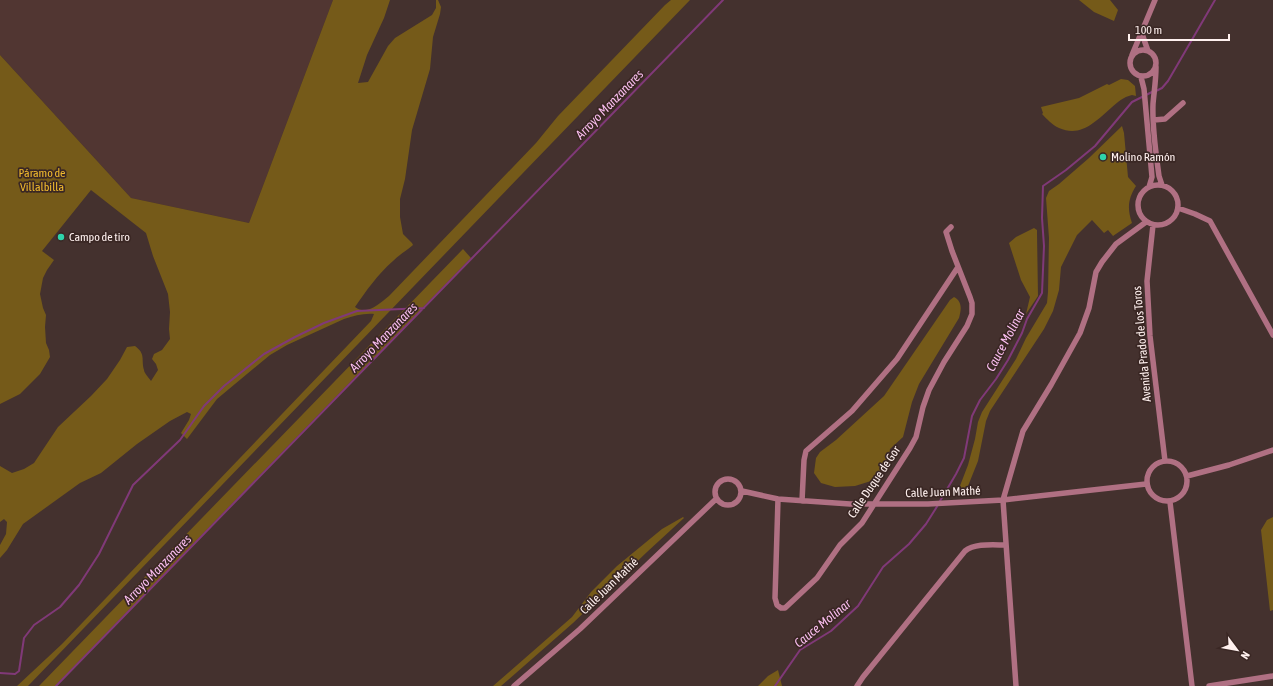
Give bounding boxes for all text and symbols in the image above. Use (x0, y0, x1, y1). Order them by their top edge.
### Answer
scale bar (1129, 16, 1229, 42)
text: 100 m (1135, 23, 1162, 37)
water label: Arroyo Manzanares (572, 66, 647, 143)
place label: Molino Ramón (1111, 150, 1175, 164)
marker: Molino Ramón (1098, 152, 1108, 162)
park label: Páramo de Villalbilla (18, 166, 66, 194)
place label: Campo de tiro (69, 230, 130, 244)
marker: Campo de tiro (56, 232, 66, 242)
street label: Avenida Prado de los Toros (1130, 285, 1154, 403)
water label: Arroyo Manzanares (346, 299, 421, 376)
water label: Cauce Molinar (983, 306, 1029, 374)
street label: Calle Duque de Gor (845, 443, 903, 521)
street label: Calle Juan Mathé (905, 484, 981, 500)
water label: Arroyo Manzanares (120, 531, 195, 608)
street label: Calle Juan Mathé (577, 555, 641, 617)
water label: Cauce Molinar (791, 595, 854, 651)
north arrow (1217, 630, 1257, 670)
text: N (1239, 649, 1252, 661)

